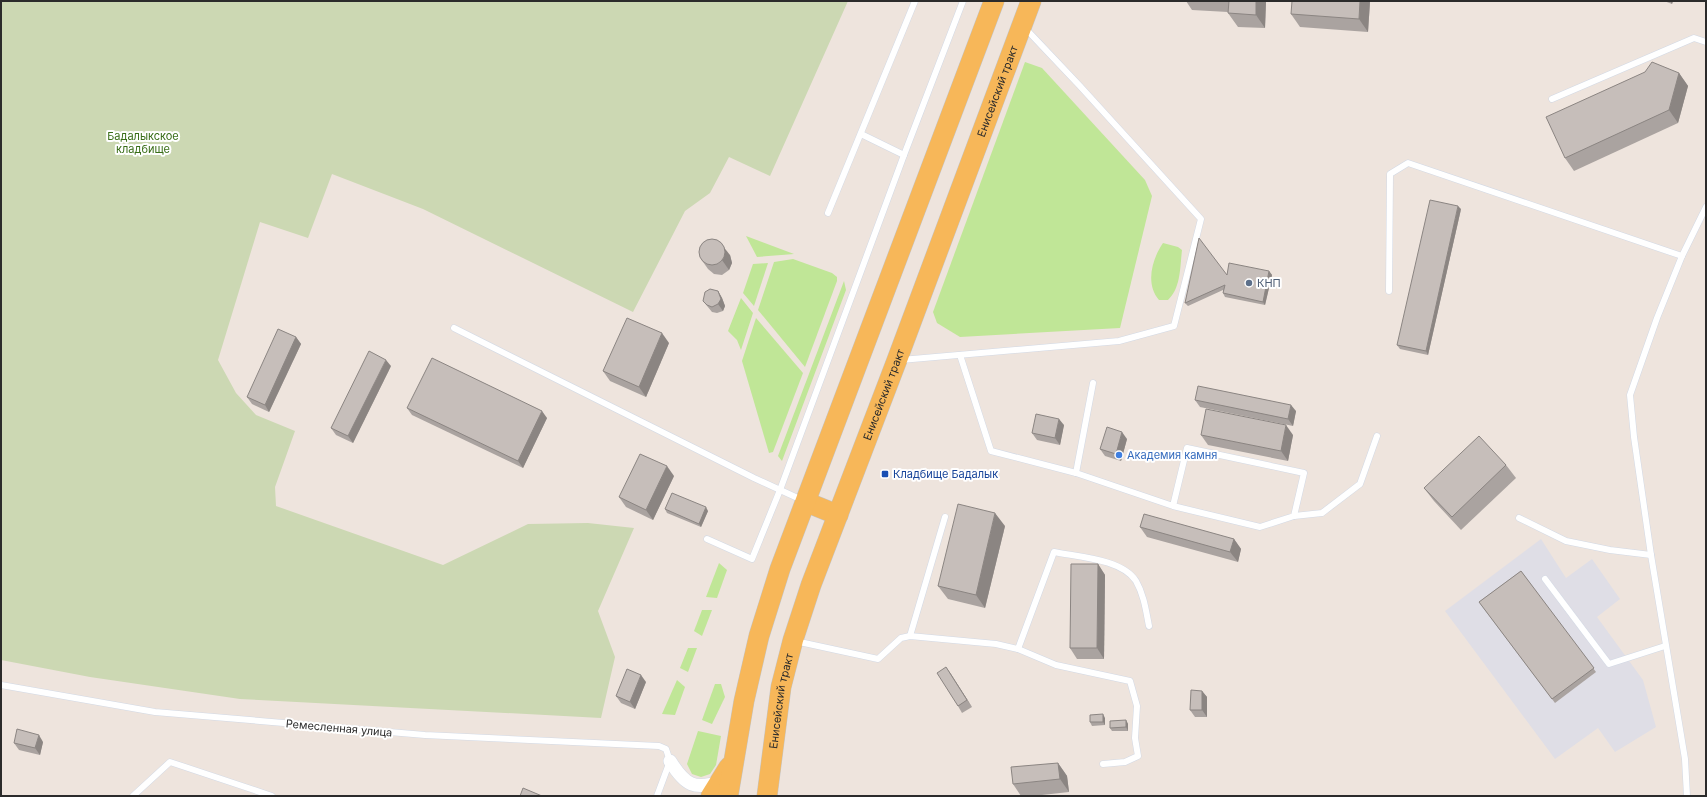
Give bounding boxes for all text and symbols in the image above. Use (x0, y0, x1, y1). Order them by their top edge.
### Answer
street label: Енисейский тракт (974, 43, 1021, 139)
park label: Бадалыкское кладбище (107, 129, 179, 156)
place label: КНП (1257, 276, 1281, 290)
marker: КНП (1244, 278, 1254, 288)
street label: Енисейский тракт (860, 346, 908, 442)
place label: Академия камня (1127, 448, 1217, 462)
marker: Академия камня (1114, 450, 1124, 460)
place label: Кладбище Бадалык (893, 467, 998, 481)
marker: Кладбище Бадалык (880, 469, 890, 479)
street label: Енисейский тракт (766, 651, 797, 750)
street label: Ремесленная улица (285, 716, 393, 740)

